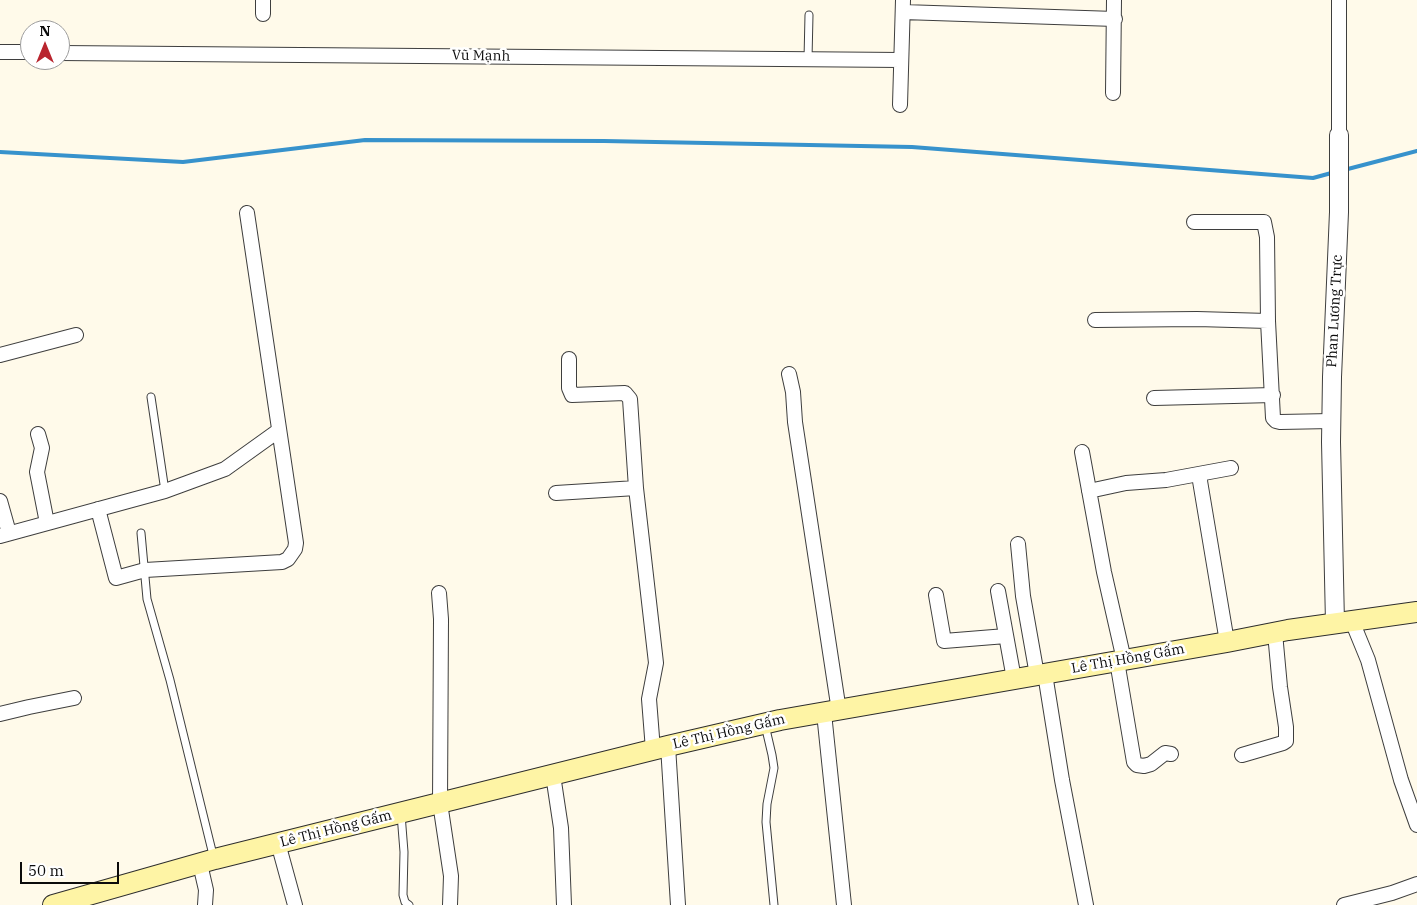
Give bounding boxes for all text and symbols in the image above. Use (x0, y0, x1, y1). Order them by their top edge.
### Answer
north arrow (20, 20, 70, 70)
text: N (39, 22, 51, 40)
street label: Vũ Mạnh (452, 47, 510, 65)
street label: Phan Lương Trực (1324, 254, 1346, 368)
street label: Lê Thị Hồng Gấm (1070, 641, 1186, 677)
street label: Lê Thị Hồng Gấm (671, 711, 787, 753)
street label: Lê Thị Hồng Gấm (278, 807, 394, 851)
scale bar (22, 852, 121, 884)
text: 50 m (28, 861, 64, 880)

